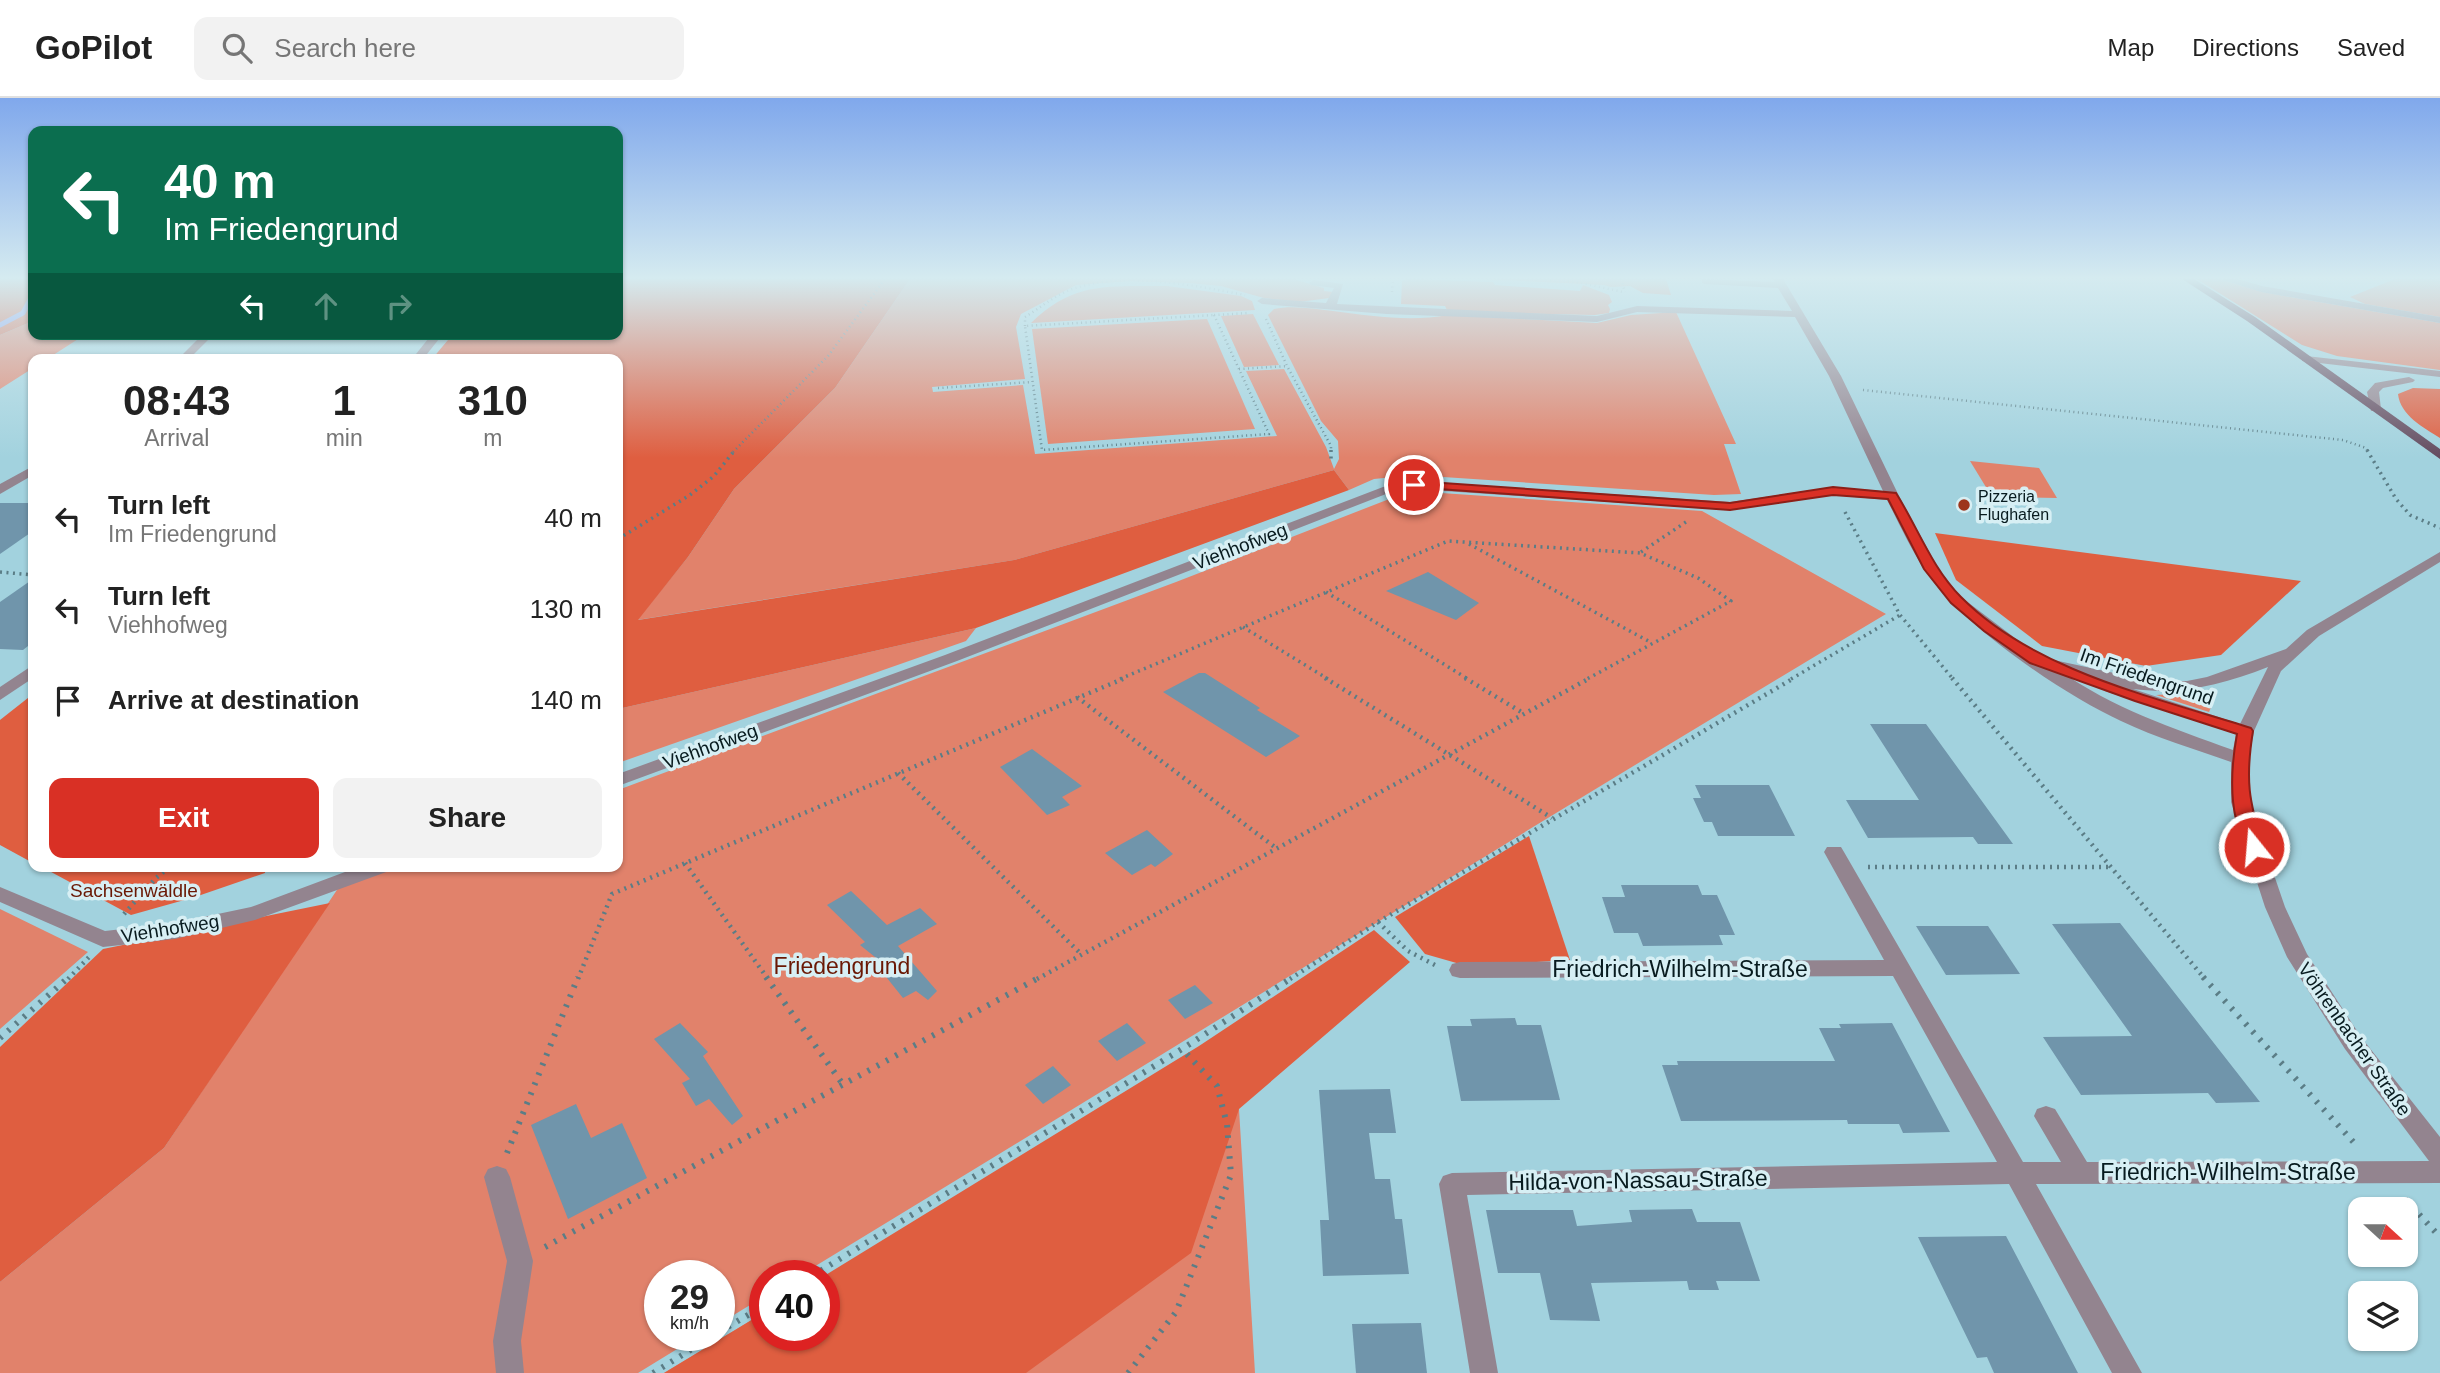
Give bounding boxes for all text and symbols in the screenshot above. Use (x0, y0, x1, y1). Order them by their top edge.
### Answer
search box (194, 17, 684, 80)
text: GoPilot (35, 29, 152, 66)
icon: search (218, 29, 256, 67)
text: Search here (274, 33, 416, 63)
text: Map (2108, 34, 2154, 61)
text: Directions (2192, 34, 2299, 61)
text: Saved (2337, 34, 2405, 61)
icon: left (49, 154, 140, 245)
text: 40 m (164, 154, 276, 208)
text: Im Friedengrund (164, 211, 399, 247)
icon: left (234, 287, 272, 325)
icon: ahead (307, 287, 345, 325)
icon: right (380, 287, 418, 325)
text: 08:43 (123, 377, 231, 424)
text: 1 (332, 377, 356, 424)
text: 310 (458, 377, 528, 424)
text: Arrival (144, 425, 209, 451)
text: min (326, 425, 363, 451)
text: m (483, 425, 502, 451)
pin (1384, 455, 1444, 515)
icon: arrive (1395, 466, 1433, 504)
place label: Pizzeria Flughafen (1978, 488, 2049, 523)
text: Turn left (108, 490, 210, 520)
marker: Pizzeria Flughafen (1956, 497, 1972, 513)
icon: left (49, 500, 87, 538)
text: 40 m (544, 503, 602, 533)
street label: Viehhofweg (1190, 519, 1290, 574)
text: Im Friedengrund (108, 521, 277, 547)
text: Turn left (108, 581, 210, 611)
icon: left (49, 591, 87, 629)
text: 130 m (530, 594, 602, 624)
text: Viehhofweg (108, 612, 228, 638)
street label: Im Friedengrund (2078, 644, 2216, 709)
icon: arrive (49, 682, 87, 720)
text: Arrive at destination (108, 685, 359, 715)
text: 140 m (530, 685, 602, 715)
street label: Viehhofweg (660, 720, 760, 773)
button: Exit (49, 778, 319, 858)
button: Share (333, 778, 602, 858)
position arrow (2217, 810, 2291, 884)
park label: Sachsenwäldle (70, 880, 198, 901)
street label: Viehhofweg (120, 910, 221, 947)
park label: Friedengrund (774, 953, 910, 979)
street label: Friedrich-Wilhelm-Straße (1552, 956, 1808, 982)
street label: Vöhrenbacher Straße (2294, 959, 2415, 1120)
street label: Friedrich-Wilhelm-Straße (2100, 1159, 2356, 1185)
street label: Hilda-von-Nassau-Straße (1508, 1165, 1768, 1195)
north arrow (2348, 1197, 2418, 1267)
map controls (2348, 1197, 2418, 1351)
speed limit sign: 40 (749, 1260, 840, 1351)
text: 29 (670, 1277, 709, 1316)
button: layers (2348, 1281, 2418, 1351)
text: km/h (670, 1313, 709, 1333)

